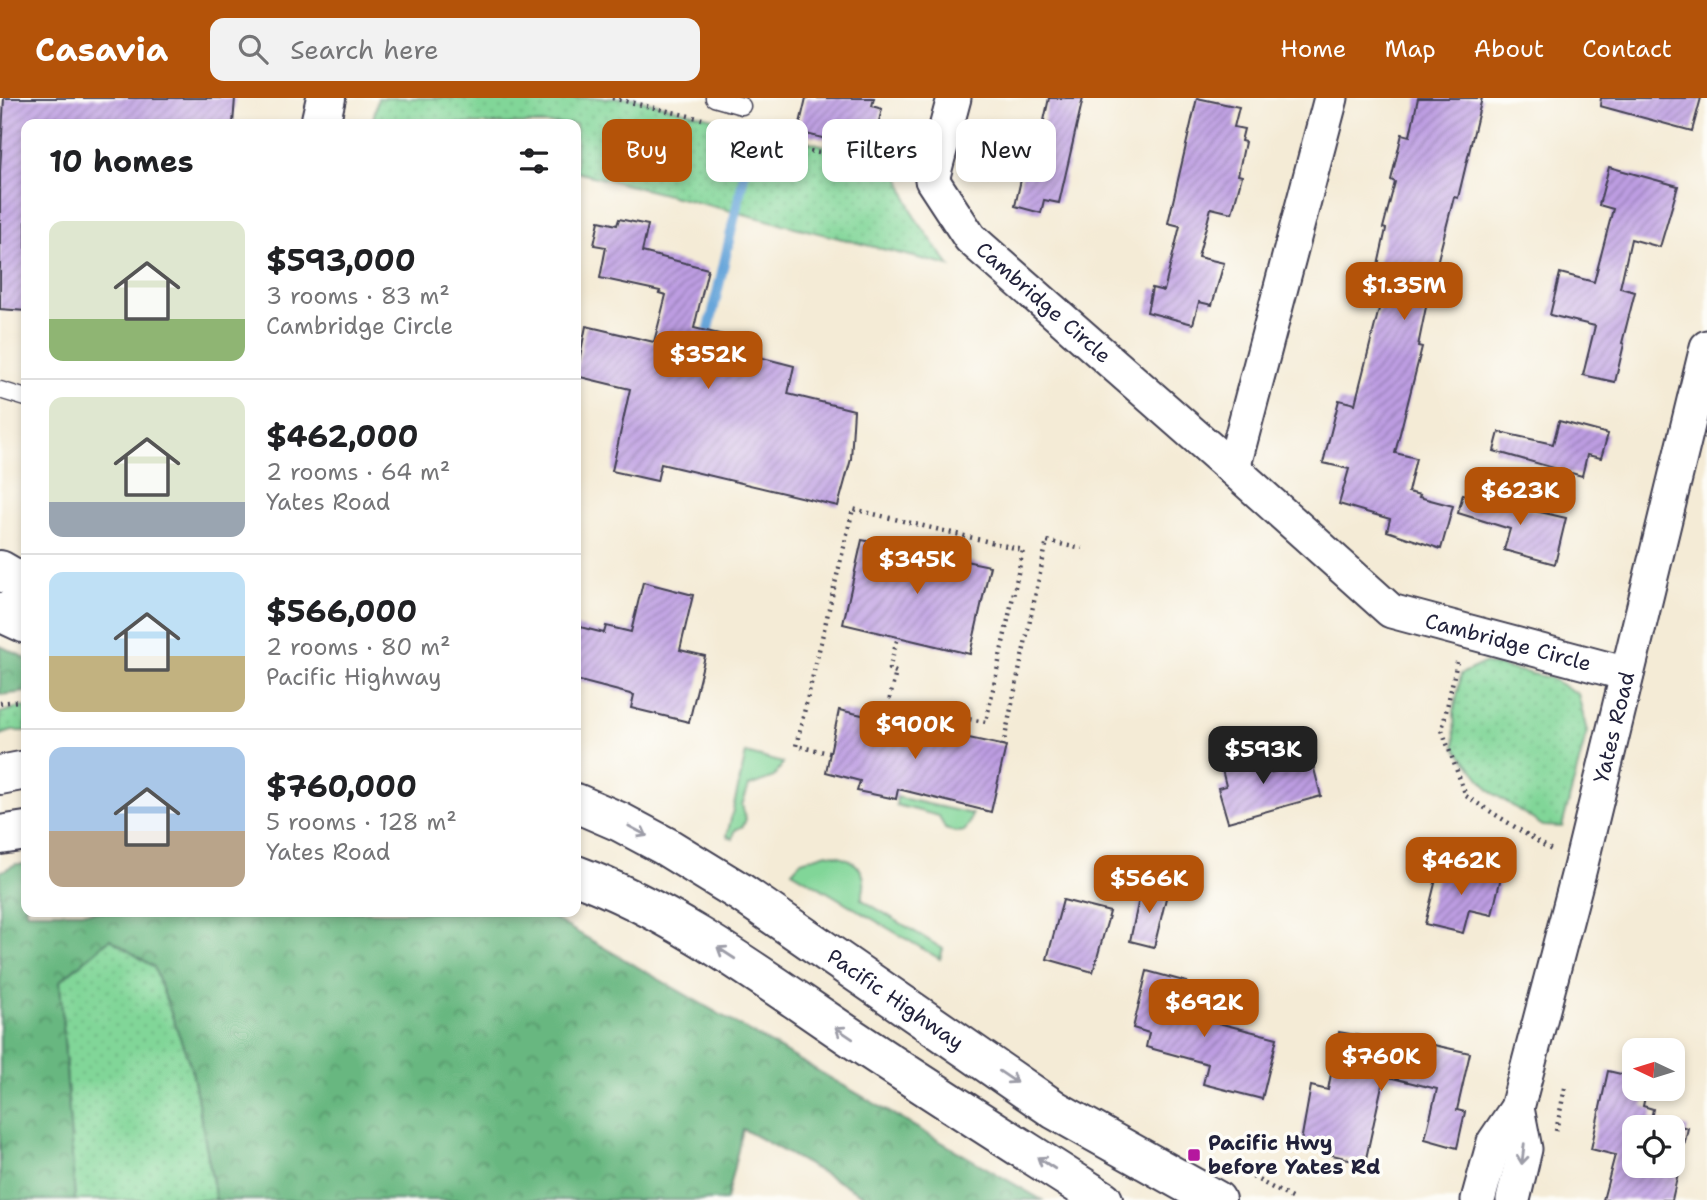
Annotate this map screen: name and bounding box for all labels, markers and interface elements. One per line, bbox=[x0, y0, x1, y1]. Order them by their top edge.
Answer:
search box bbox=[210, 18, 700, 81]
text: Casavia bbox=[35, 27, 168, 72]
icon: search bbox=[234, 30, 272, 68]
text: Search here bbox=[290, 32, 439, 67]
text: Home bbox=[1280, 33, 1346, 65]
text: Map bbox=[1384, 33, 1436, 65]
text: About bbox=[1474, 33, 1544, 65]
text: Contact bbox=[1582, 33, 1672, 65]
chip: Buy bbox=[602, 119, 692, 182]
chip: Rent bbox=[706, 119, 808, 182]
chip: Filters bbox=[822, 119, 942, 182]
chip: New bbox=[956, 119, 1056, 182]
text: 10 homes bbox=[49, 141, 194, 182]
icon: filters bbox=[515, 142, 553, 180]
street label: Cambridge Circle bbox=[970, 236, 1117, 369]
text: $593,000 bbox=[266, 240, 416, 281]
icon: home bbox=[105, 249, 189, 333]
pin: $1.35M bbox=[1347, 262, 1461, 322]
text: $1.35M bbox=[1362, 270, 1446, 300]
text: 3 rooms · 83 m² bbox=[266, 281, 450, 311]
text: Cambridge Circle bbox=[266, 311, 453, 341]
pin: $352K bbox=[659, 331, 757, 391]
text: $352K bbox=[669, 339, 747, 369]
text: $462,000 bbox=[266, 416, 418, 457]
icon: home bbox=[105, 425, 189, 509]
text: 2 rooms · 64 m² bbox=[266, 457, 450, 487]
pin: $623K bbox=[1471, 468, 1569, 527]
text: $623K bbox=[1481, 475, 1559, 505]
text: Yates Road bbox=[266, 487, 390, 517]
pin: $345K bbox=[868, 536, 966, 596]
text: $345K bbox=[879, 544, 955, 574]
text: $566,000 bbox=[266, 591, 417, 632]
icon: home bbox=[105, 600, 189, 684]
street label: Cambridge Circle bbox=[1422, 607, 1594, 678]
text: 2 rooms · 80 m² bbox=[266, 632, 451, 662]
text: Pacific Highway bbox=[266, 662, 441, 692]
street label: Yates Road bbox=[1587, 669, 1641, 786]
pin: $900K bbox=[866, 702, 964, 761]
text: $900K bbox=[876, 709, 954, 739]
pin: $593K bbox=[1214, 726, 1312, 786]
text: $593K bbox=[1224, 734, 1302, 764]
text: $760,000 bbox=[266, 766, 417, 807]
icon: home bbox=[105, 775, 189, 859]
text: 5 rooms · 128 m² bbox=[266, 807, 457, 837]
one-way arrow bbox=[627, 825, 648, 839]
text: Yates Road bbox=[266, 837, 390, 867]
pin: $462K bbox=[1412, 838, 1510, 897]
text: $462K bbox=[1422, 845, 1500, 875]
pin: $566K bbox=[1100, 856, 1198, 915]
text: $566K bbox=[1110, 863, 1188, 893]
street label: Pacific Highway bbox=[822, 942, 969, 1057]
one-way arrow bbox=[717, 946, 736, 961]
pin: $692K bbox=[1155, 979, 1253, 1039]
text: $692K bbox=[1165, 987, 1243, 1017]
one-way arrow bbox=[835, 1025, 854, 1040]
pin: $760K bbox=[1332, 1034, 1430, 1093]
north arrow bbox=[1622, 1038, 1685, 1101]
map controls bbox=[1622, 1038, 1685, 1178]
text: $760K bbox=[1341, 1041, 1421, 1071]
one-way arrow bbox=[997, 1071, 1017, 1085]
button: locate bbox=[1622, 1115, 1685, 1178]
place label: Pacific Hwy before Yates Rd bbox=[1208, 1129, 1380, 1181]
one-way arrow bbox=[1516, 1142, 1529, 1165]
marker: Pacific Hwy before Yates Rd bbox=[1186, 1147, 1202, 1163]
one-way arrow bbox=[1036, 1156, 1056, 1170]

